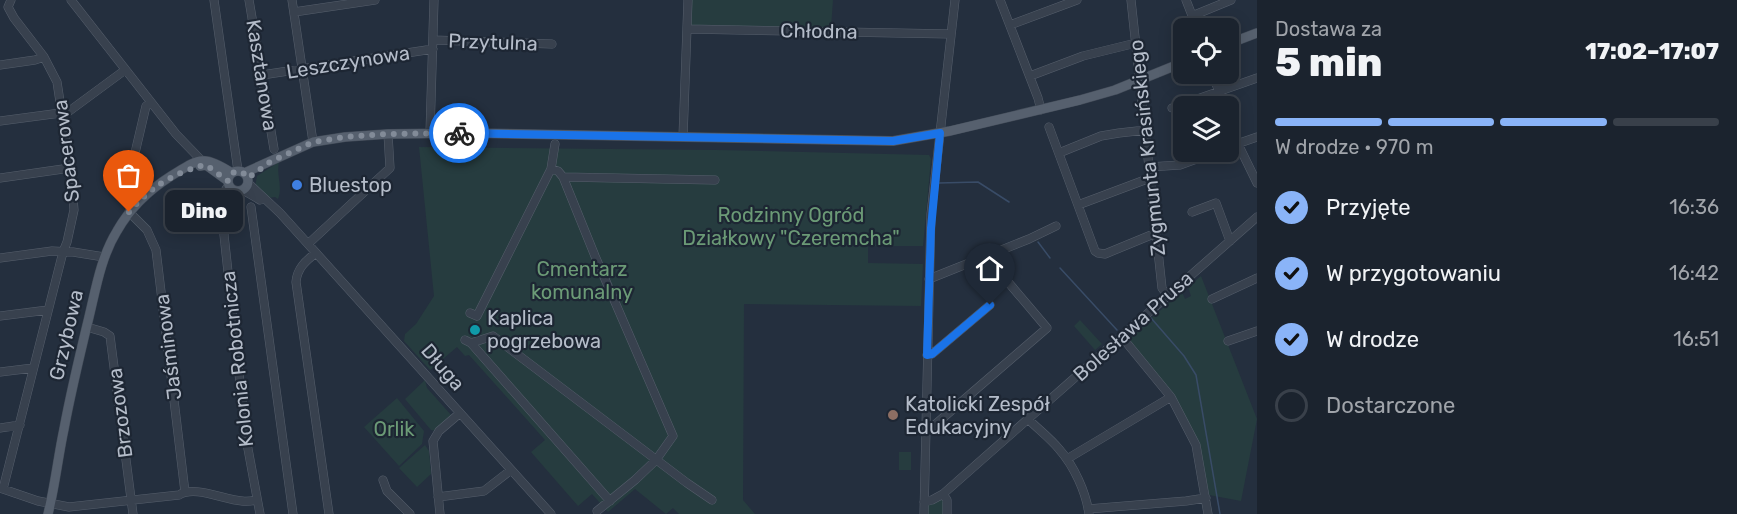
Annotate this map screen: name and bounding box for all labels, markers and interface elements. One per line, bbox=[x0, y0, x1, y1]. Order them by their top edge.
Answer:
text: Dostawa za bbox=[1275, 17, 1382, 41]
street label: Kasztanowa bbox=[241, 18, 283, 132]
street label: Chłodna bbox=[780, 18, 858, 44]
map controls bbox=[1173, 18, 1239, 162]
button: locate bbox=[1173, 18, 1239, 84]
street label: Przytulna bbox=[448, 28, 538, 56]
text: 17:02–17:07 bbox=[1585, 38, 1719, 65]
street label: Zygmunta Krasińskiego bbox=[1124, 39, 1170, 257]
street label: Leszczynowa bbox=[284, 40, 412, 84]
text: 5 min bbox=[1275, 40, 1383, 86]
button: layers bbox=[1173, 96, 1239, 162]
street label: Spacerowa bbox=[48, 98, 84, 204]
courier bbox=[429, 103, 489, 163]
icon: bike bbox=[443, 117, 476, 150]
text: W drodze · 970 m bbox=[1275, 135, 1433, 159]
pin bbox=[103, 150, 154, 212]
icon: bag bbox=[112, 159, 145, 192]
place label: Bluestop bbox=[309, 173, 392, 197]
marker: Bluestop bbox=[290, 178, 304, 192]
callout: Dino bbox=[165, 191, 243, 233]
icon: check bbox=[1275, 191, 1308, 224]
text: Przyjęte bbox=[1326, 194, 1411, 221]
text: 16:36 bbox=[1669, 195, 1719, 219]
text: Dino bbox=[181, 199, 227, 223]
park label: Rodzinny Ogród Działkowy "Czeremcha" bbox=[682, 203, 900, 250]
pin bbox=[964, 243, 1015, 305]
icon: home bbox=[973, 252, 1006, 285]
park label: Cmentarz komunalny bbox=[531, 257, 633, 304]
icon: check bbox=[1275, 257, 1308, 290]
text: W przygotowaniu bbox=[1326, 260, 1501, 287]
text: 16:42 bbox=[1669, 261, 1719, 285]
street label: Bolesława Prusa bbox=[1068, 266, 1198, 386]
street label: Kolonia Robotnicza bbox=[216, 270, 258, 448]
street label: Grzybowa bbox=[44, 287, 88, 383]
street label: Jaśminowa bbox=[150, 293, 186, 401]
place label: Kaplica pogrzebowa bbox=[487, 306, 601, 353]
marker: Kaplica pogrzebowa bbox=[468, 323, 482, 337]
icon: check bbox=[1275, 323, 1308, 356]
text: W drodze bbox=[1326, 326, 1419, 353]
text: 16:51 bbox=[1673, 327, 1719, 351]
street label: Długa bbox=[416, 339, 470, 395]
street label: Brzozowa bbox=[103, 367, 137, 459]
place label: Katolicki Zespół Edukacyjny bbox=[905, 392, 1050, 439]
text: Dostarczone bbox=[1326, 392, 1455, 419]
marker: Katolicki Zespół Edukacyjny bbox=[886, 408, 900, 422]
park label: Orlik bbox=[373, 417, 415, 441]

